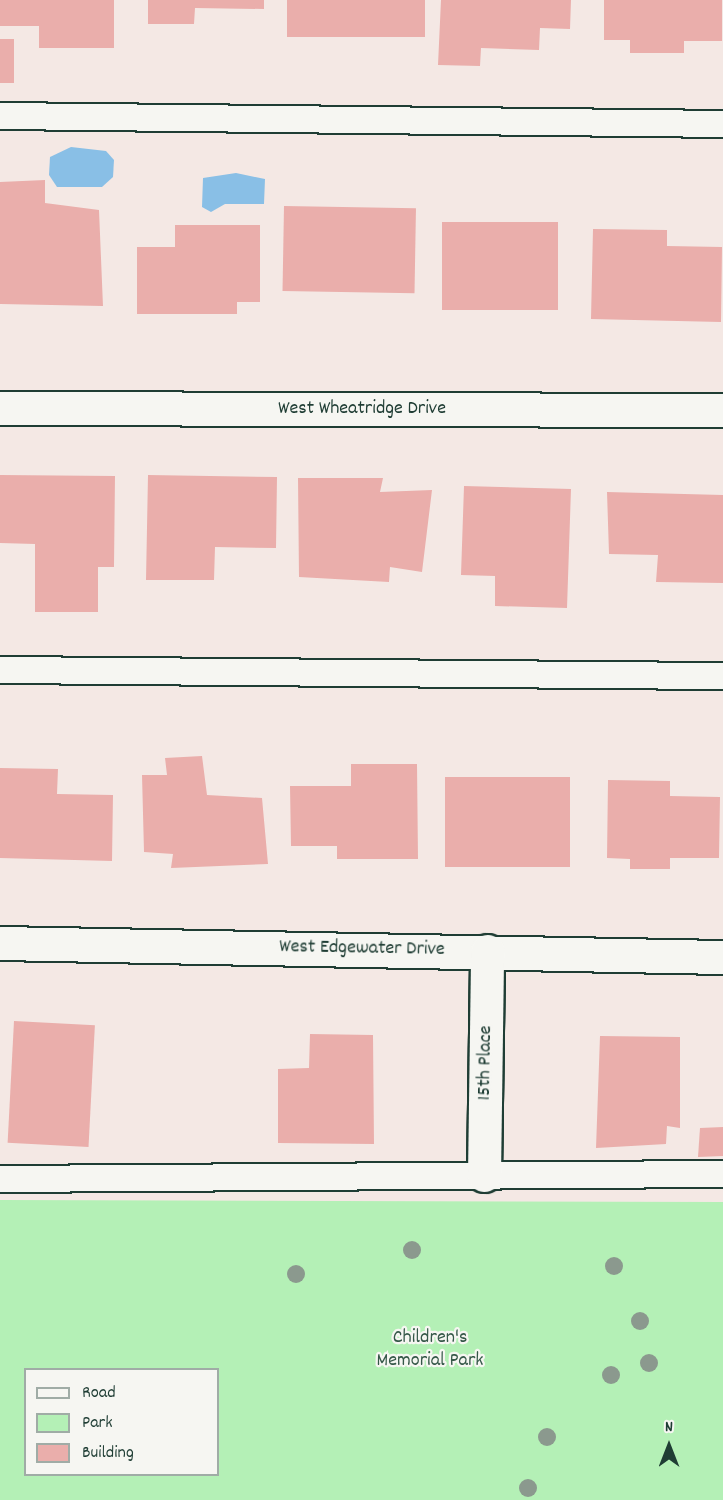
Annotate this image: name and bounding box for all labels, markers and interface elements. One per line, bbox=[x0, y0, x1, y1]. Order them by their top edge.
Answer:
street label: West Wheatridge Drive bbox=[278, 397, 446, 421]
street label: West Edgewater Drive bbox=[279, 936, 445, 962]
street label: 15th Place bbox=[473, 1025, 499, 1101]
park label: Children's Memorial Park bbox=[376, 1327, 484, 1374]
legend bbox=[24, 1368, 219, 1476]
text: Road bbox=[82, 1381, 116, 1406]
text: Park bbox=[82, 1411, 113, 1436]
north arrow bbox=[639, 1416, 699, 1476]
text: N bbox=[665, 1416, 673, 1439]
text: Building bbox=[82, 1441, 134, 1466]

